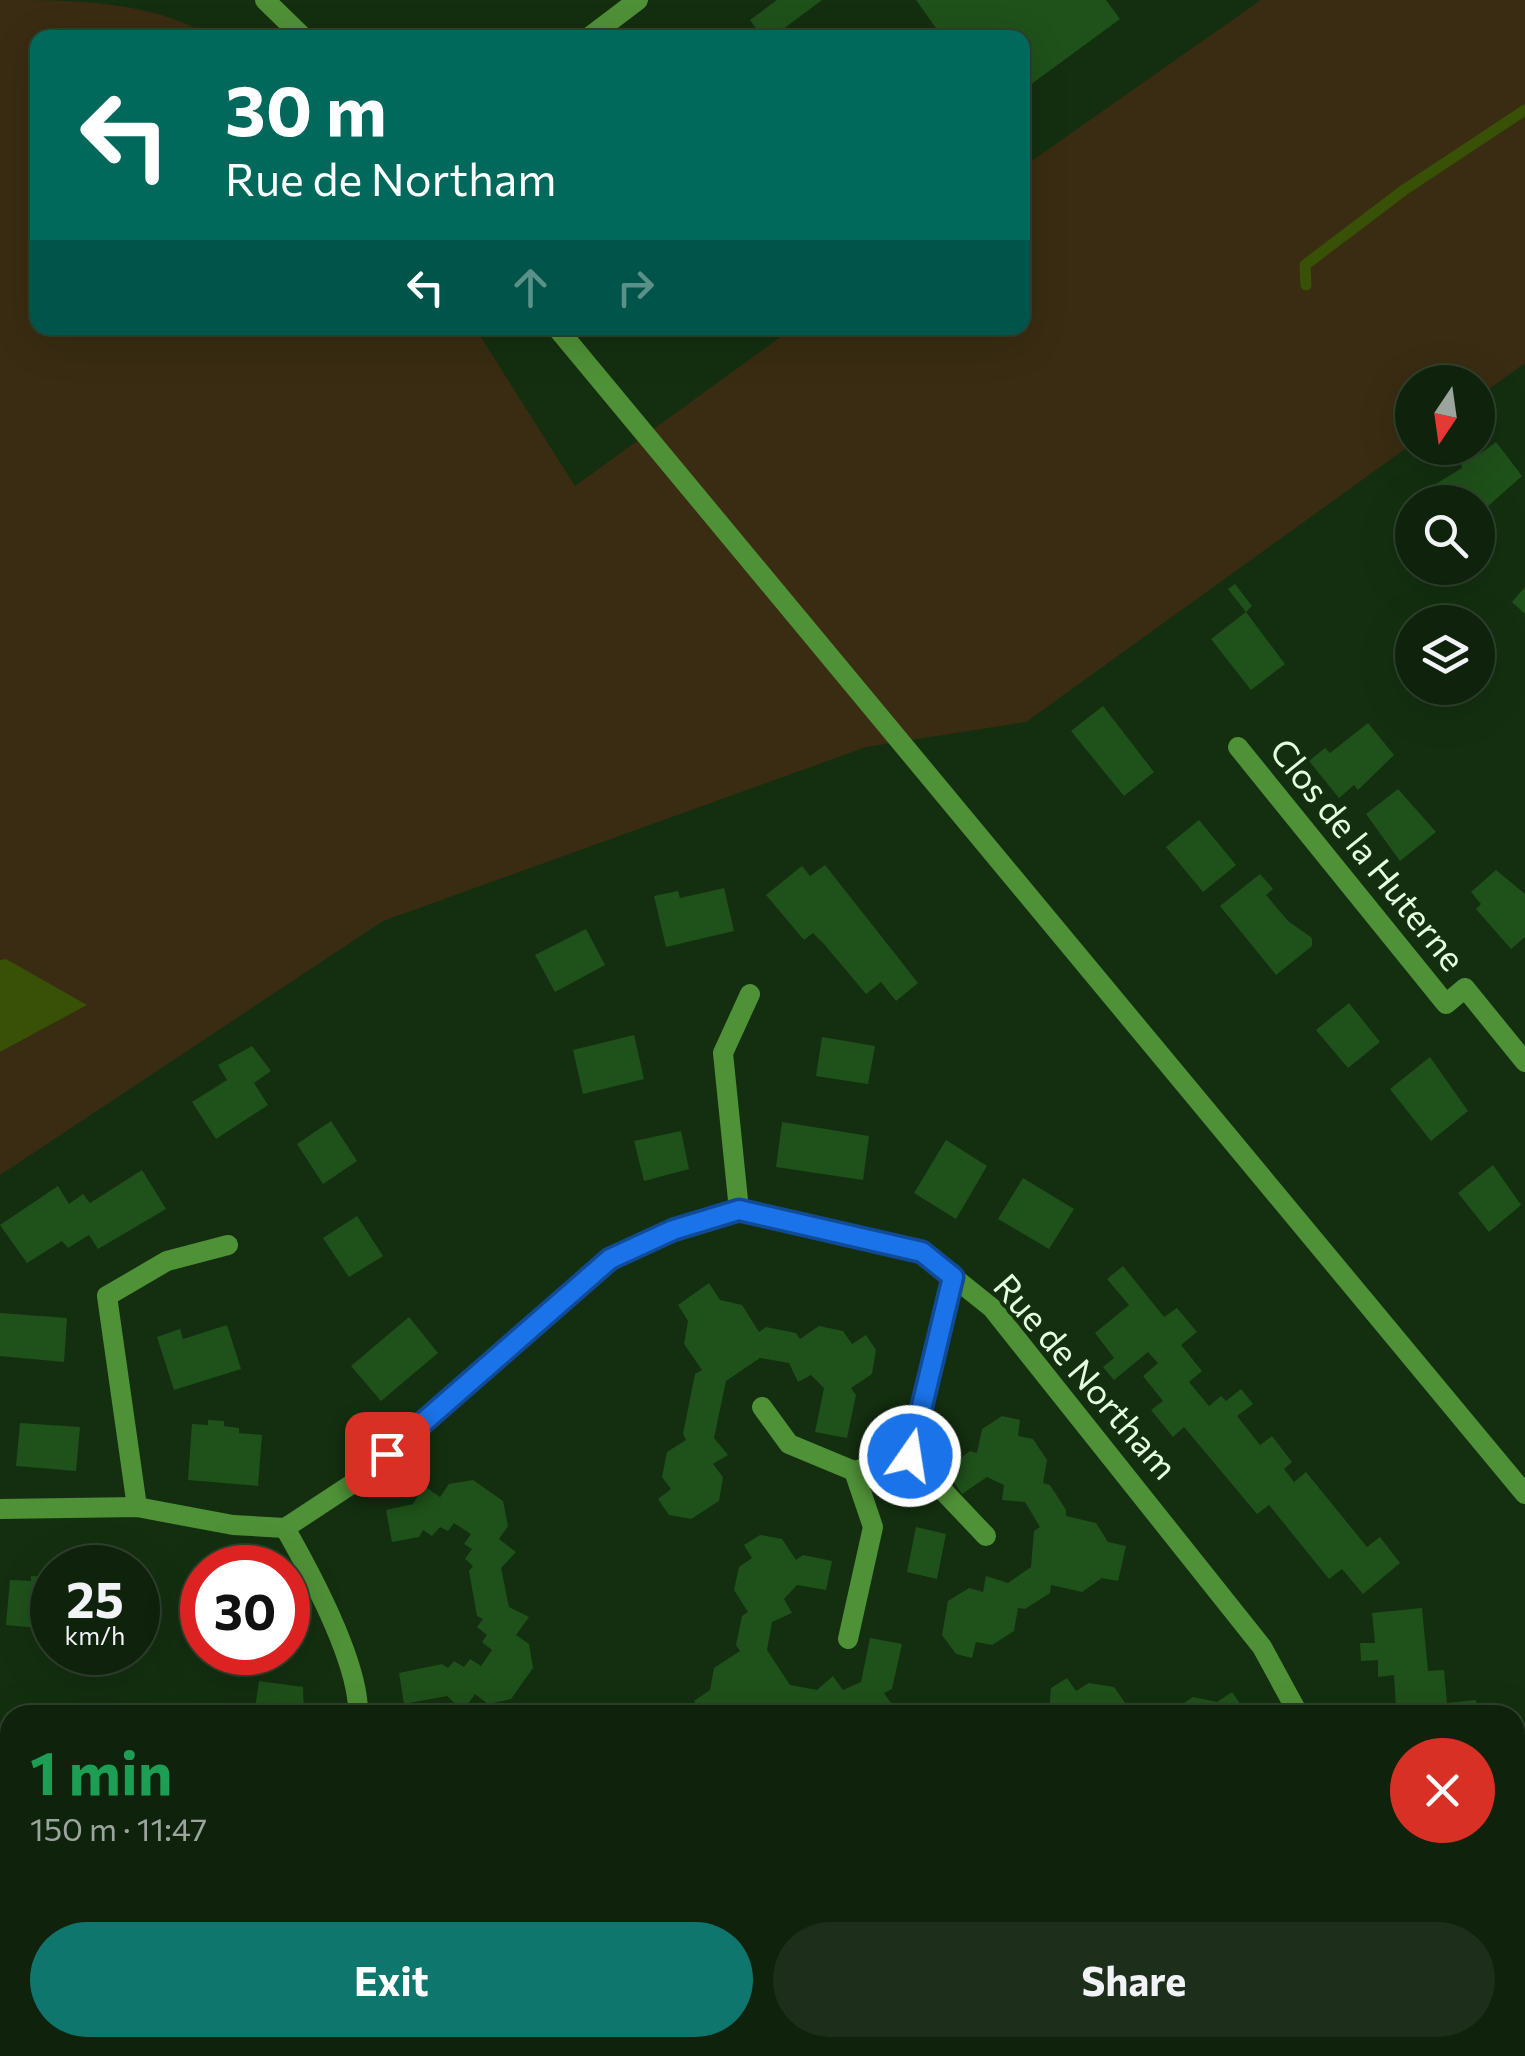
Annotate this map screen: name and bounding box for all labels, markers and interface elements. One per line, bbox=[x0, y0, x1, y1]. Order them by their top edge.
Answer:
text: 30 m bbox=[225, 65, 387, 150]
icon: left bbox=[60, 70, 190, 200]
text: Rue de Northam bbox=[225, 150, 557, 205]
icon: left bbox=[398, 260, 453, 315]
icon: ahead bbox=[503, 260, 558, 315]
icon: right bbox=[608, 260, 663, 315]
north arrow bbox=[1395, 365, 1495, 465]
map controls bbox=[1395, 365, 1495, 705]
button: search bbox=[1395, 485, 1495, 585]
button: layers bbox=[1395, 605, 1495, 705]
street label: Clos de la Huterne bbox=[1262, 729, 1476, 978]
street label: Rue de Northam bbox=[986, 1264, 1188, 1487]
position arrow bbox=[858, 1404, 962, 1508]
pin bbox=[345, 1412, 430, 1497]
icon: arrive bbox=[360, 1427, 415, 1482]
speed limit sign: 30 bbox=[180, 1545, 310, 1675]
text: 25 bbox=[66, 1567, 124, 1628]
text: km/h bbox=[65, 1620, 125, 1650]
text: 1 min bbox=[30, 1734, 172, 1807]
button: close bbox=[1390, 1738, 1495, 1843]
text: 150 m · 11:47 bbox=[30, 1808, 207, 1848]
button: Exit bbox=[30, 1922, 753, 2037]
button: Share bbox=[773, 1922, 1495, 2037]

